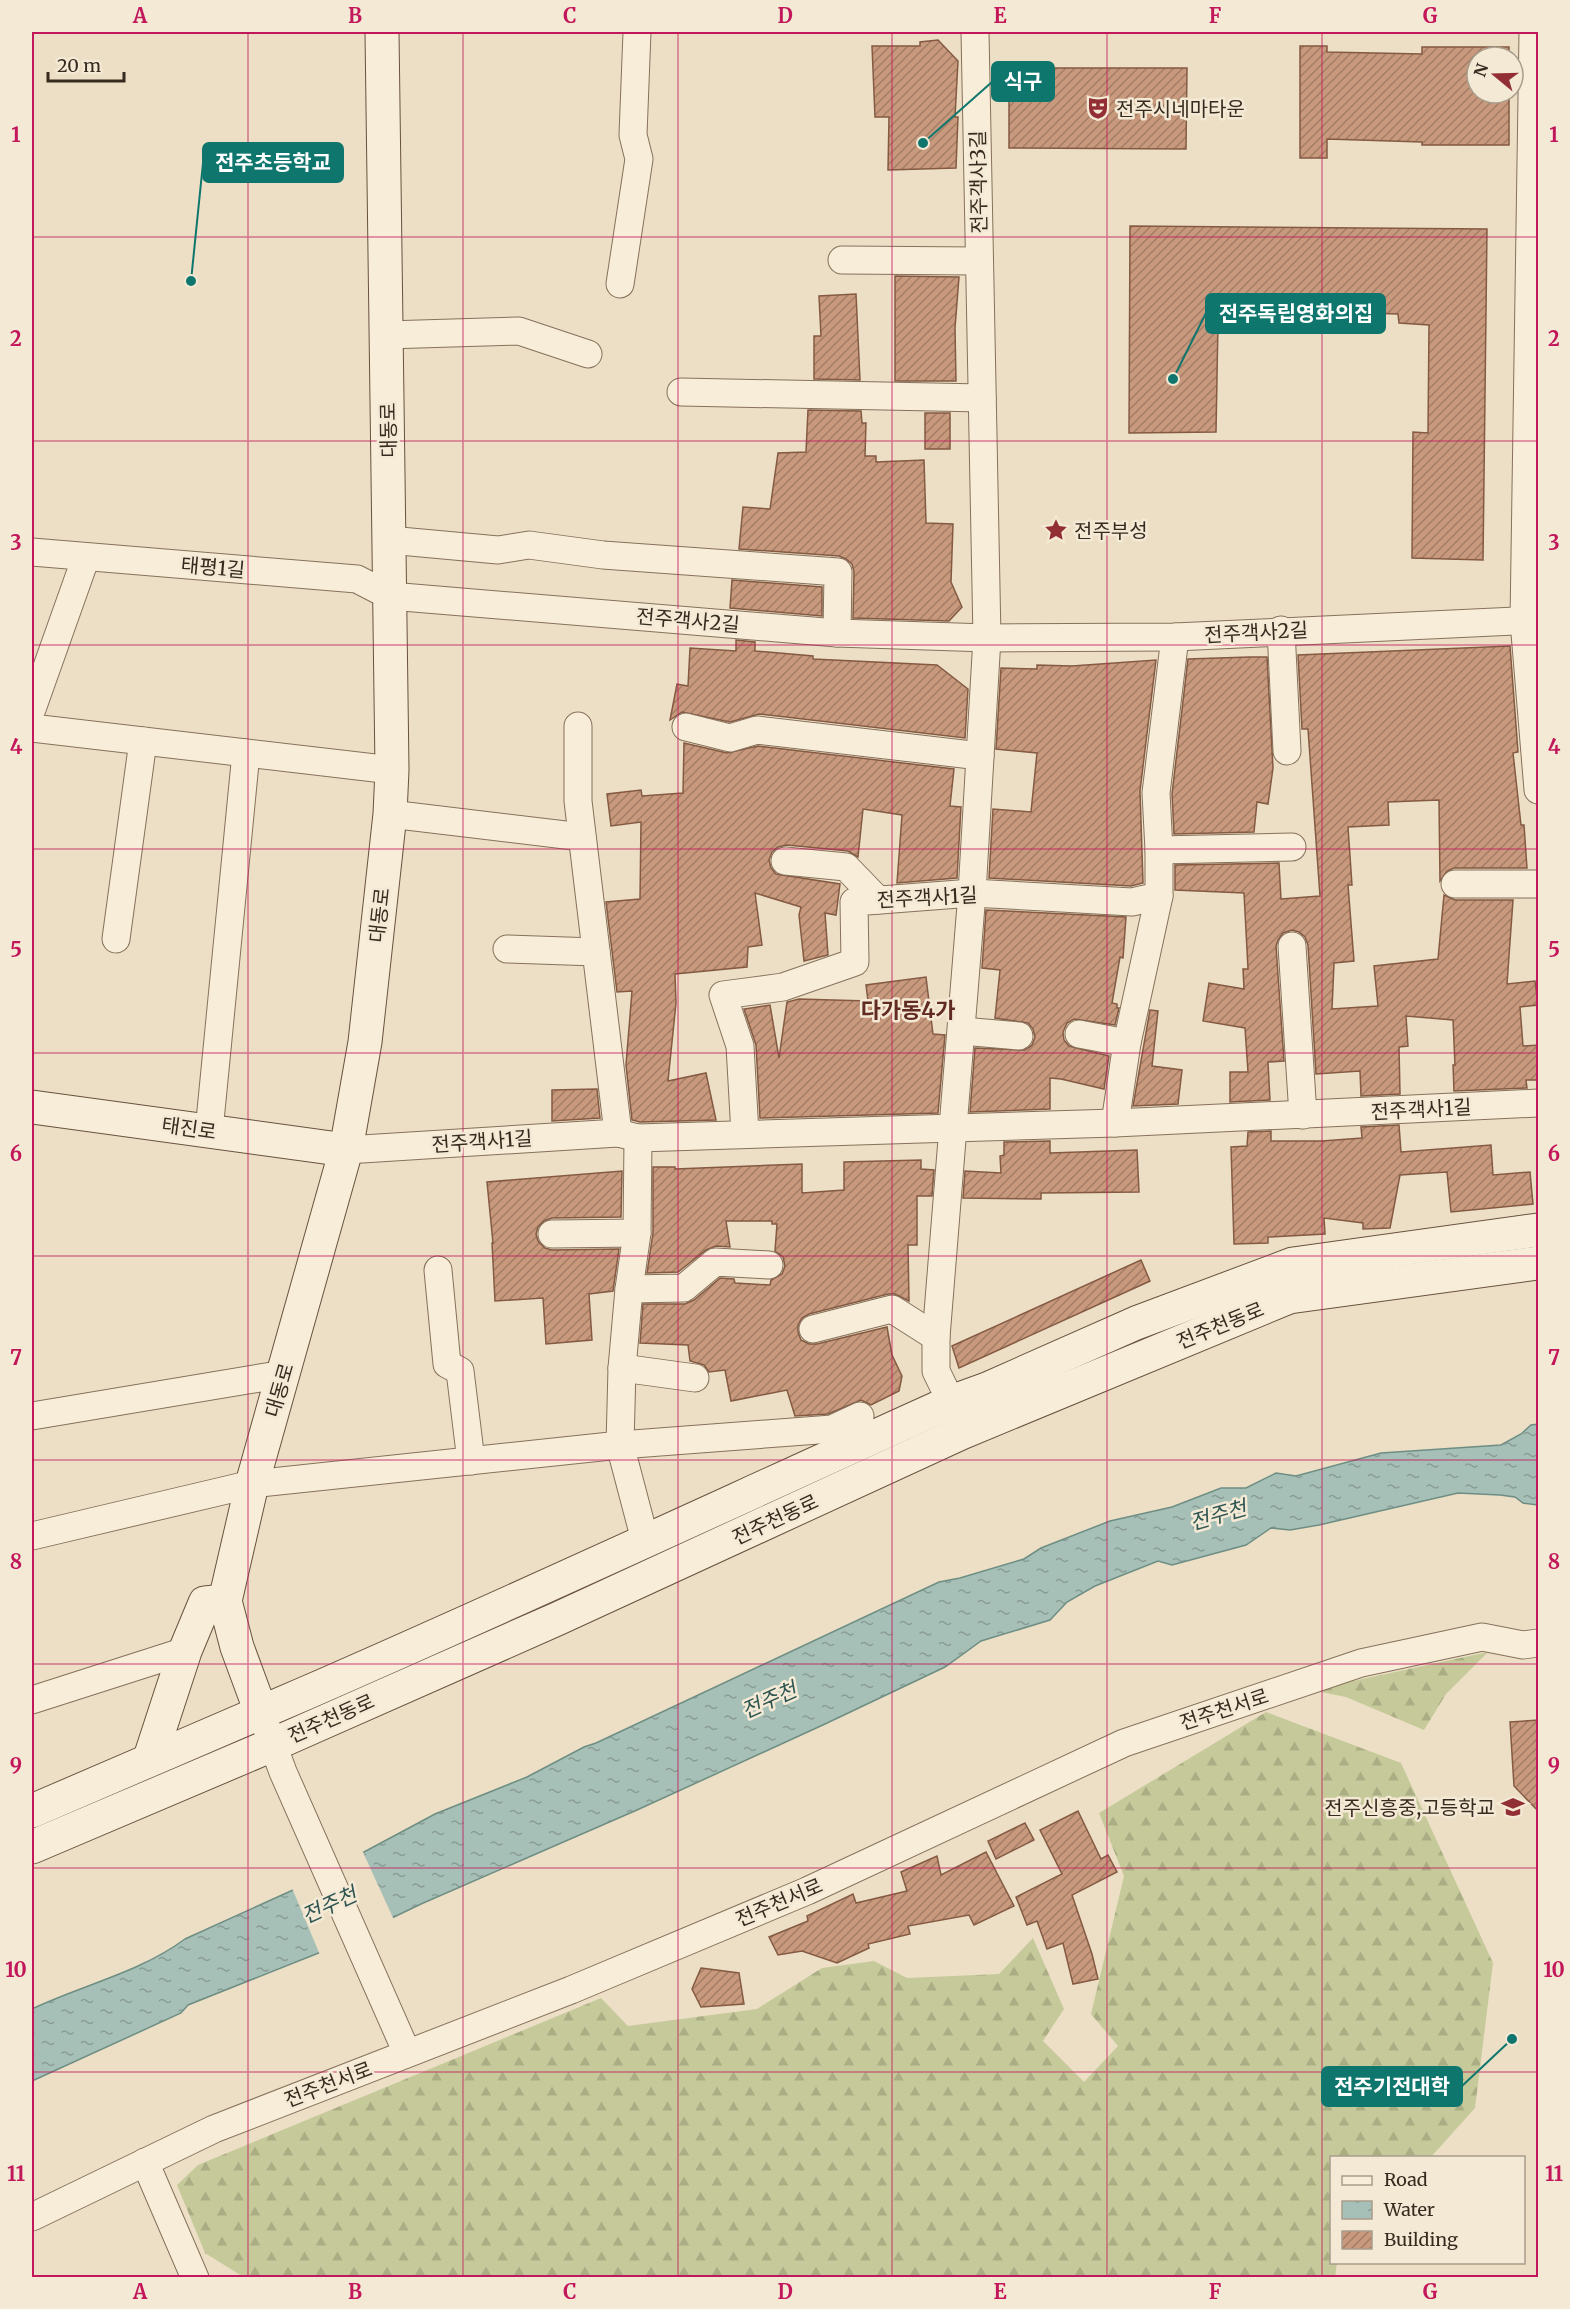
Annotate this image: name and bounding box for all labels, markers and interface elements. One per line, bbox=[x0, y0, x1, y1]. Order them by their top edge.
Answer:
text: A bbox=[132, 3, 148, 28]
text: B bbox=[348, 3, 362, 28]
text: C bbox=[563, 3, 577, 28]
text: D bbox=[777, 3, 793, 28]
text: E bbox=[993, 3, 1007, 28]
text: F bbox=[1209, 3, 1222, 28]
text: G bbox=[1423, 3, 1438, 28]
scale bar bbox=[48, 45, 124, 83]
north arrow bbox=[1465, 45, 1525, 105]
text: 20 m bbox=[57, 54, 101, 77]
text: N bbox=[1469, 61, 1492, 79]
callout: 식구 bbox=[992, 62, 1054, 101]
text: 식구 bbox=[1004, 68, 1042, 95]
theatre icon: 전주시네마타운 bbox=[1085, 95, 1111, 121]
place label: 전주시네마타운 bbox=[1116, 96, 1245, 121]
text: 1 bbox=[11, 122, 21, 147]
text: 1 bbox=[1549, 122, 1559, 147]
street label: 전주객사3길 bbox=[965, 130, 991, 234]
callout: 전주초등학교 bbox=[203, 143, 343, 182]
text: 전주초등학교 bbox=[215, 149, 331, 176]
callout: 전주독립영화의집 bbox=[1206, 294, 1385, 333]
text: 전주독립영화의집 bbox=[1219, 300, 1373, 327]
text: 2 bbox=[10, 326, 22, 351]
text: 2 bbox=[1548, 326, 1560, 351]
street label: 대동로 bbox=[375, 402, 401, 458]
place icon: 전주부성 bbox=[1043, 517, 1069, 543]
place label: 전주부성 bbox=[1074, 518, 1148, 543]
text: 3 bbox=[10, 530, 22, 555]
text: 3 bbox=[1548, 530, 1560, 555]
street label: 태평1길 bbox=[180, 552, 246, 582]
street label: 전주객사2길 bbox=[635, 603, 741, 637]
street label: 전주객사2길 bbox=[1203, 617, 1309, 647]
text: 4 bbox=[10, 734, 23, 759]
text: 4 bbox=[1548, 734, 1561, 759]
street label: 전주객사1길 bbox=[876, 882, 978, 912]
street label: 대동로 bbox=[364, 886, 394, 944]
text: 5 bbox=[10, 937, 22, 962]
text: 5 bbox=[1548, 937, 1560, 962]
district label: 다가동4가 bbox=[861, 996, 955, 1024]
street label: 전주객사1길 bbox=[1370, 1094, 1472, 1124]
street label: 태진로 bbox=[160, 1112, 218, 1144]
street label: 전주객사1길 bbox=[431, 1125, 533, 1157]
text: 6 bbox=[10, 1141, 22, 1166]
text: 6 bbox=[1548, 1141, 1560, 1166]
street label: 전주천동로 bbox=[1173, 1296, 1267, 1354]
text: 7 bbox=[10, 1345, 22, 1370]
text: 7 bbox=[1548, 1345, 1560, 1370]
street label: 대동로 bbox=[259, 1360, 299, 1420]
street label: 전주천동로 bbox=[728, 1488, 822, 1550]
water label: 전주천 bbox=[1186, 1493, 1252, 1536]
text: 8 bbox=[10, 1549, 22, 1574]
text: 8 bbox=[1548, 1549, 1560, 1574]
water label: 전주천 bbox=[737, 1675, 803, 1724]
street label: 전주천서로 bbox=[1176, 1683, 1272, 1735]
street label: 전주천동로 bbox=[284, 1688, 378, 1748]
text: 9 bbox=[10, 1753, 22, 1778]
text: 9 bbox=[1548, 1753, 1560, 1778]
school or university icon: 전주신흥중,고등학교 bbox=[1500, 1794, 1526, 1820]
place label: 전주신흥중,고등학교 bbox=[1324, 1795, 1495, 1820]
street label: 전주천서로 bbox=[732, 1873, 826, 1931]
water label: 전주천 bbox=[297, 1879, 363, 1929]
text: 10 bbox=[5, 1957, 27, 1982]
text: 10 bbox=[1543, 1957, 1565, 1982]
street label: 전주천서로 bbox=[281, 2056, 375, 2112]
callout: 전주기전대학 bbox=[1322, 2067, 1462, 2106]
text: 전주기전대학 bbox=[1334, 2073, 1450, 2100]
legend bbox=[1330, 2156, 1525, 2264]
text: 11 bbox=[7, 2161, 25, 2186]
text: 11 bbox=[1545, 2161, 1563, 2186]
text: Road bbox=[1384, 2168, 1428, 2191]
text: Water bbox=[1383, 2198, 1435, 2221]
text: Building bbox=[1384, 2228, 1458, 2251]
text: A bbox=[132, 2279, 148, 2304]
text: B bbox=[348, 2279, 362, 2304]
text: C bbox=[563, 2279, 577, 2304]
text: D bbox=[777, 2279, 793, 2304]
text: E bbox=[993, 2279, 1007, 2304]
text: F bbox=[1209, 2279, 1222, 2304]
text: G bbox=[1423, 2279, 1438, 2304]

